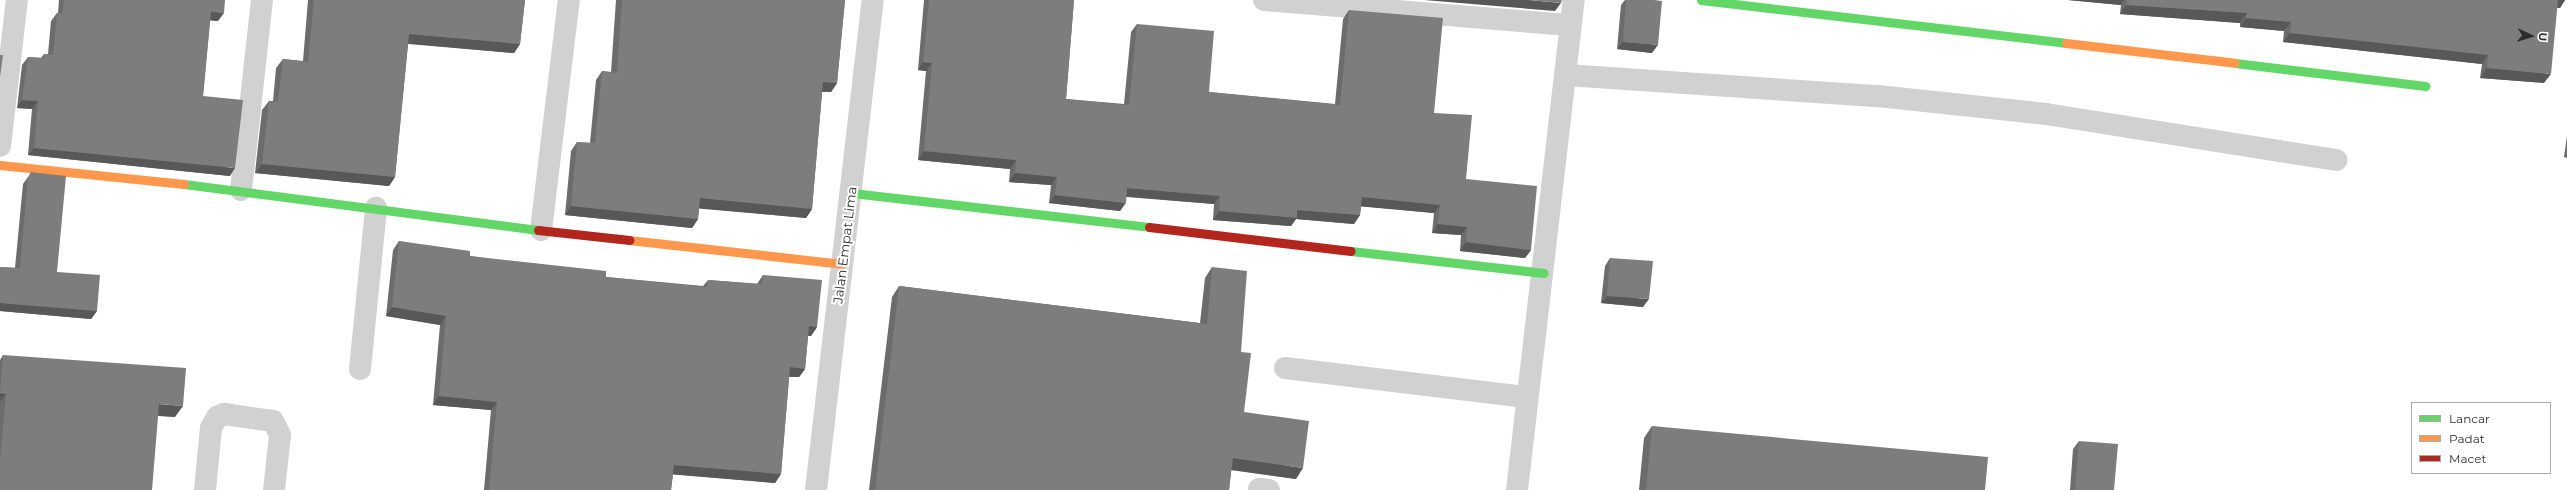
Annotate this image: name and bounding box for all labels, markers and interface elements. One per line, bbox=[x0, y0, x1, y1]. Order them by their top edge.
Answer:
north arrow bbox=[2511, 16, 2551, 56]
text: U bbox=[2536, 32, 2550, 42]
street label: Jalan Empat Lima bbox=[830, 186, 860, 304]
legend bbox=[2411, 402, 2551, 474]
text: Lancar bbox=[2449, 411, 2490, 426]
text: Padat bbox=[2449, 431, 2485, 446]
text: Macet bbox=[2449, 451, 2486, 466]

